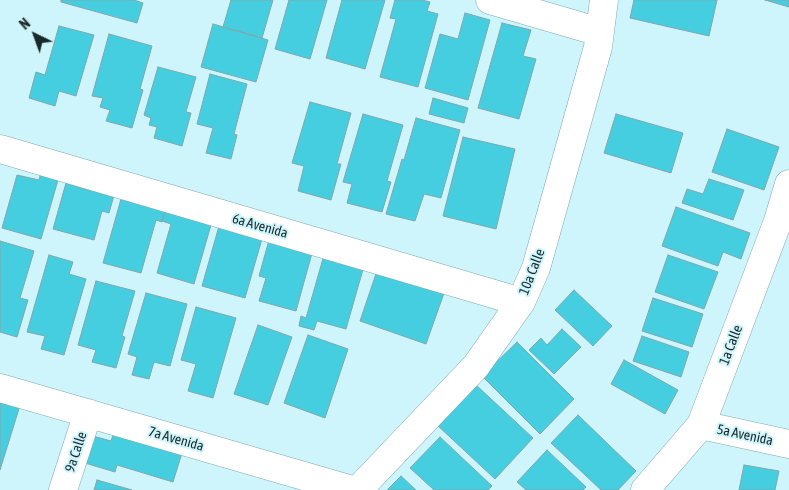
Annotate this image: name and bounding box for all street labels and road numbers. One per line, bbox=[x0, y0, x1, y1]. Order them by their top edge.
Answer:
street label: 6a Avenida bbox=[230, 210, 290, 242]
street label: 10a Calle bbox=[516, 247, 548, 297]
street label: 1a Calle bbox=[716, 323, 746, 367]
street label: 5a Avenida bbox=[715, 421, 775, 449]
street label: 7a Avenida bbox=[146, 423, 206, 455]
street label: 9a Calle bbox=[62, 430, 90, 474]

